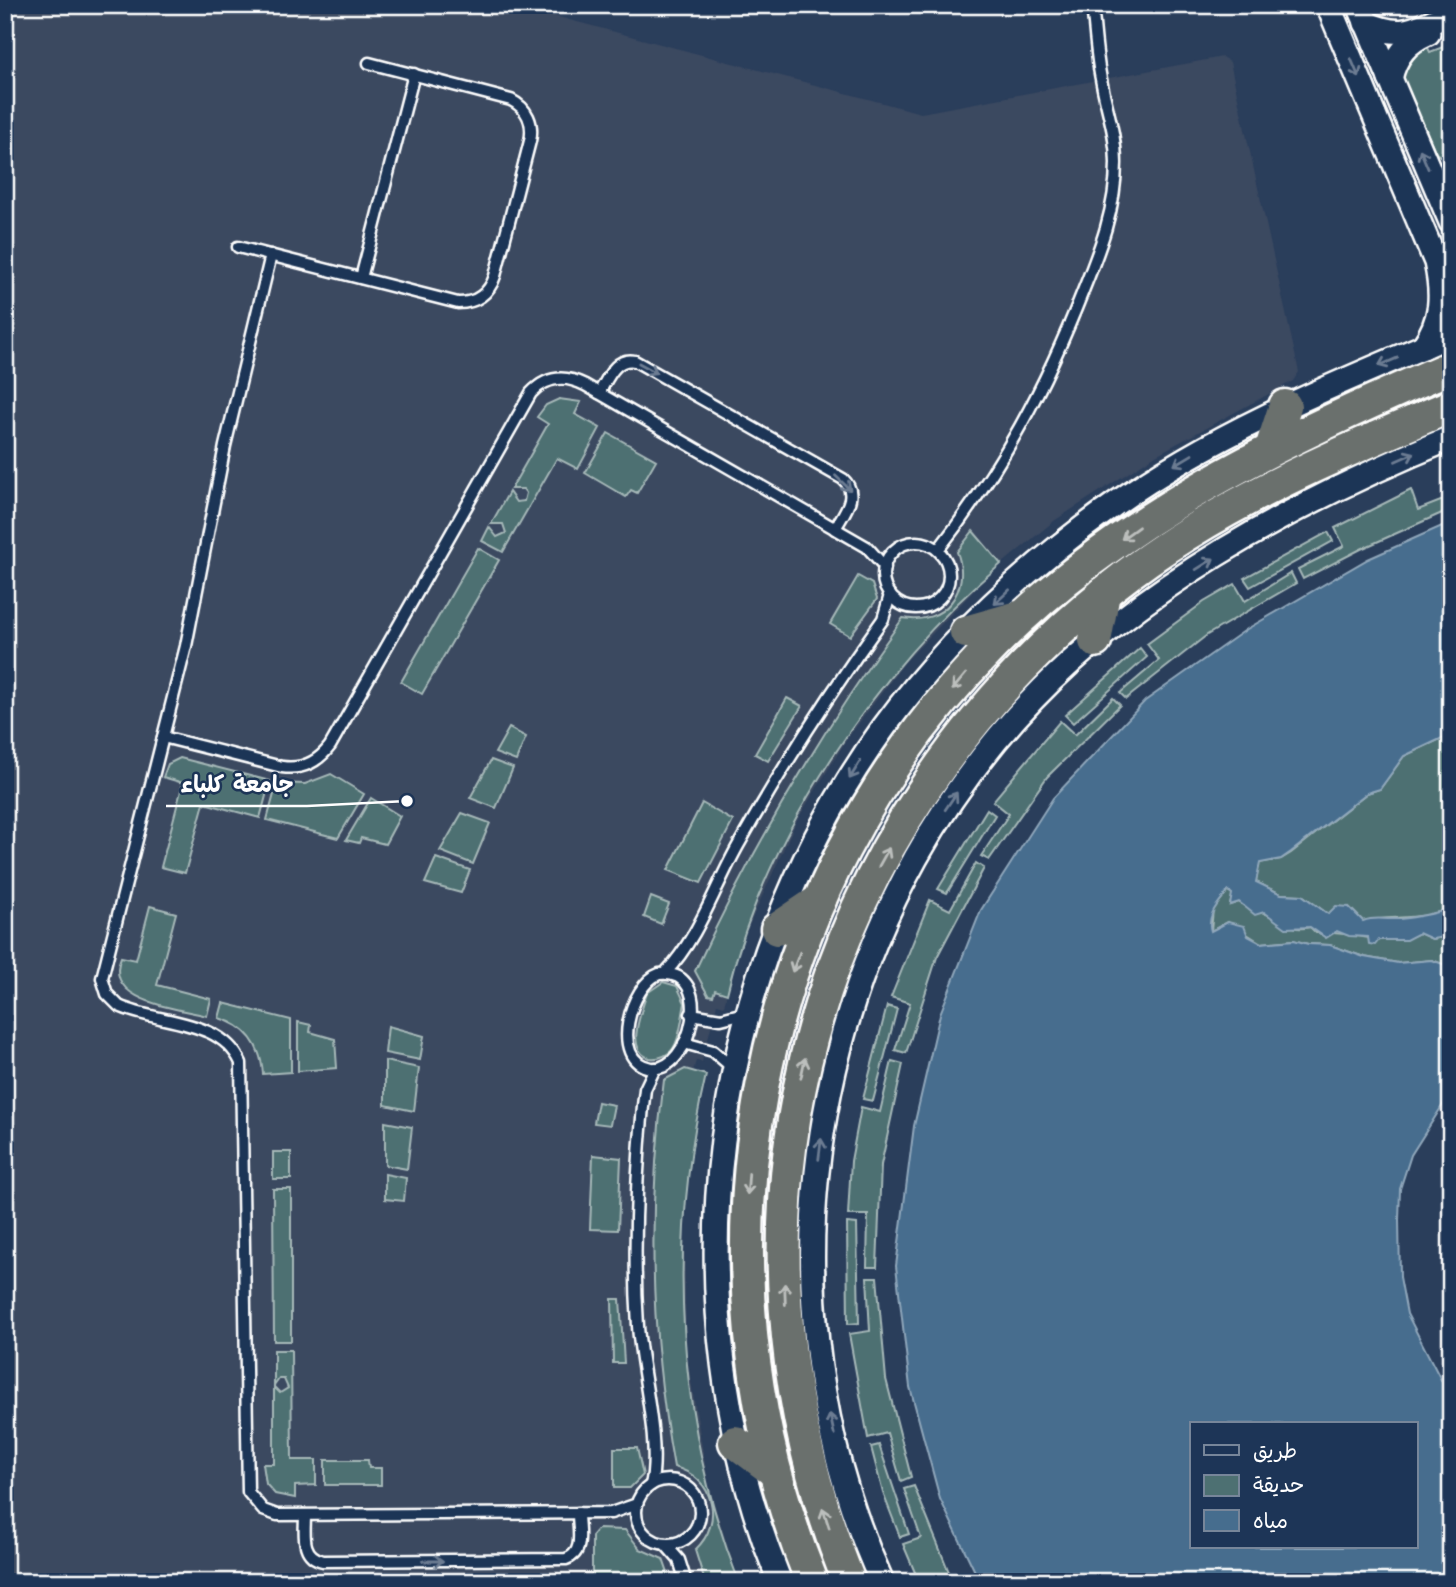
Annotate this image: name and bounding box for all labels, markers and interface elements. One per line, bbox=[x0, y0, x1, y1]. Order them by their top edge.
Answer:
one-way arrow bbox=[1349, 57, 1362, 78]
one-way arrow bbox=[1417, 149, 1430, 170]
one-way arrow bbox=[1378, 356, 1399, 369]
one-way arrow bbox=[637, 362, 658, 375]
one-way arrow bbox=[1394, 450, 1415, 463]
one-way arrow bbox=[1174, 454, 1194, 468]
one-way arrow bbox=[834, 474, 852, 491]
one-way arrow bbox=[1120, 525, 1139, 540]
one-way arrow bbox=[1194, 556, 1214, 570]
one-way arrow bbox=[993, 589, 1011, 605]
one-way arrow bbox=[951, 673, 967, 691]
one-way arrow bbox=[848, 760, 863, 779]
callout: جامعة كلباء bbox=[166, 762, 307, 806]
text: جامعة كلباء bbox=[180, 768, 294, 804]
one-way arrow bbox=[945, 792, 959, 812]
one-way arrow bbox=[877, 847, 891, 867]
one-way arrow bbox=[789, 950, 802, 972]
one-way arrow bbox=[797, 1057, 811, 1080]
one-way arrow bbox=[813, 1138, 826, 1161]
one-way arrow bbox=[741, 1172, 754, 1194]
one-way arrow bbox=[779, 1283, 792, 1306]
one-way arrow bbox=[824, 1413, 838, 1436]
legend bbox=[1190, 1422, 1418, 1548]
text: طريق bbox=[1253, 1436, 1297, 1469]
text: حديقة bbox=[1253, 1470, 1304, 1503]
text: مياه bbox=[1253, 1506, 1288, 1539]
one-way arrow bbox=[818, 1507, 831, 1529]
one-way arrow bbox=[421, 1554, 444, 1567]

